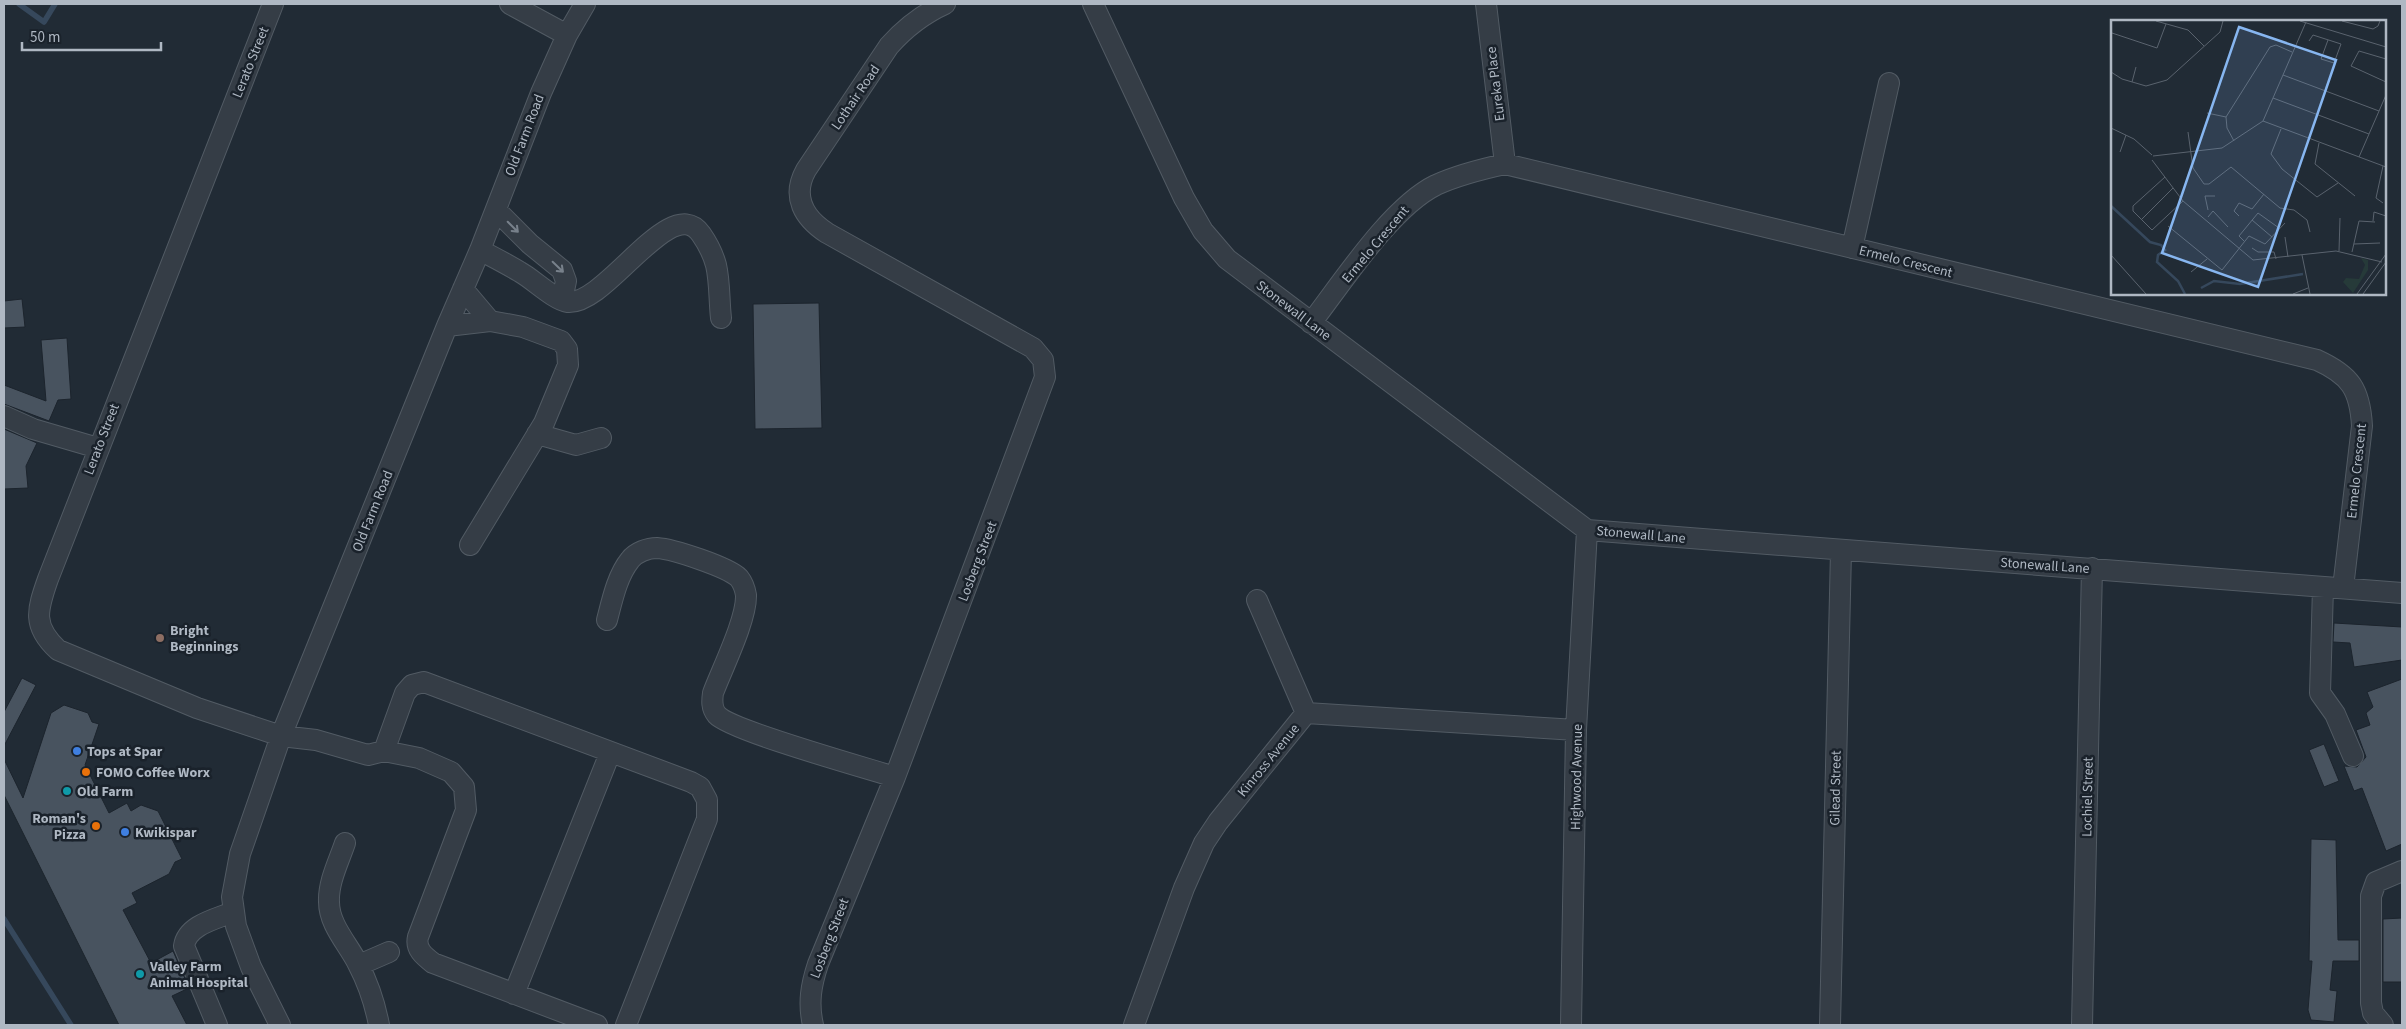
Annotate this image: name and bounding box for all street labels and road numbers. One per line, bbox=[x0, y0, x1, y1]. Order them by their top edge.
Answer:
street label: Lerato Street bbox=[228, 24, 274, 101]
street label: Eureka Place bbox=[1481, 45, 1510, 122]
street label: Lothair Road bbox=[827, 61, 885, 134]
street label: Old Farm Road bbox=[500, 92, 550, 179]
street label: Ermelo Crescent bbox=[1337, 201, 1414, 288]
street label: Ermelo Crescent bbox=[1857, 241, 1955, 283]
street label: Stonewall Lane bbox=[1252, 276, 1335, 346]
street label: Lerato Street bbox=[79, 401, 125, 478]
street label: Ermelo Crescent bbox=[2342, 422, 2372, 520]
street label: Old Farm Road bbox=[348, 468, 398, 555]
street label: Losberg Street bbox=[953, 518, 1002, 604]
street label: Stonewall Lane bbox=[1596, 521, 1686, 549]
street label: Stonewall Lane bbox=[2000, 553, 2090, 579]
street label: Kinross Avenue bbox=[1233, 720, 1305, 802]
street label: Highwood Avenue bbox=[1566, 724, 1588, 830]
street label: Gilead Street bbox=[1825, 750, 1847, 826]
street label: Lochiel Street bbox=[2077, 757, 2099, 837]
street label: Losberg Street bbox=[805, 895, 854, 981]

